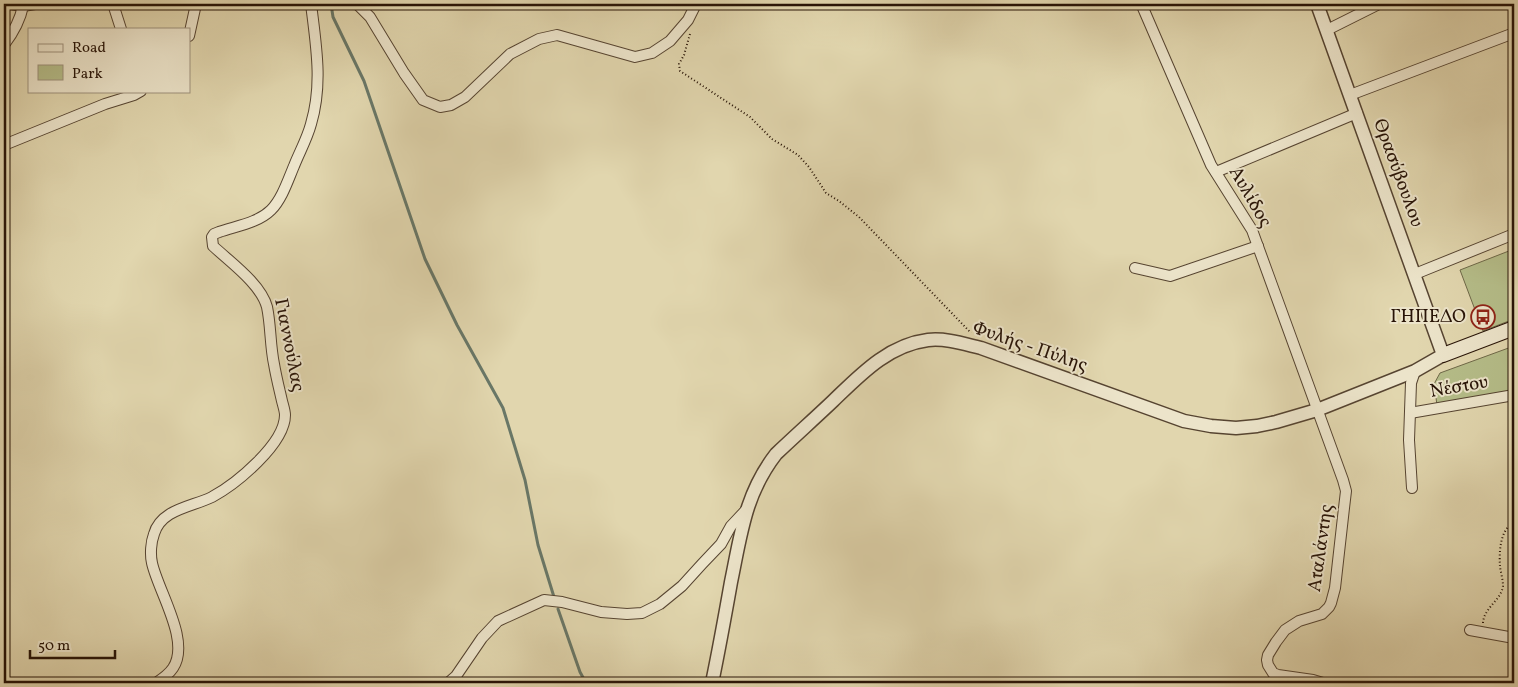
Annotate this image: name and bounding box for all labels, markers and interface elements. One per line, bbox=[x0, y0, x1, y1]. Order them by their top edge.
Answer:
legend bbox=[28, 28, 190, 92]
text: Road bbox=[72, 38, 106, 59]
text: Park bbox=[72, 64, 103, 85]
street label: Θρασύβουλου bbox=[1366, 115, 1430, 231]
street label: Αυλίδος bbox=[1222, 162, 1278, 232]
street label: Γιαννούλας bbox=[267, 296, 311, 394]
place label: ΓΗΠΕΔΟ bbox=[1390, 304, 1466, 330]
bus stop icon: ΓΗΠΕΔΟ bbox=[1470, 304, 1496, 330]
street label: Φυλής - Πύλης bbox=[969, 315, 1091, 379]
street label: Νέστου bbox=[1428, 369, 1490, 405]
street label: Αταλάντης bbox=[1302, 502, 1340, 594]
scale bar bbox=[30, 627, 115, 659]
text: 50 m bbox=[38, 636, 70, 657]

